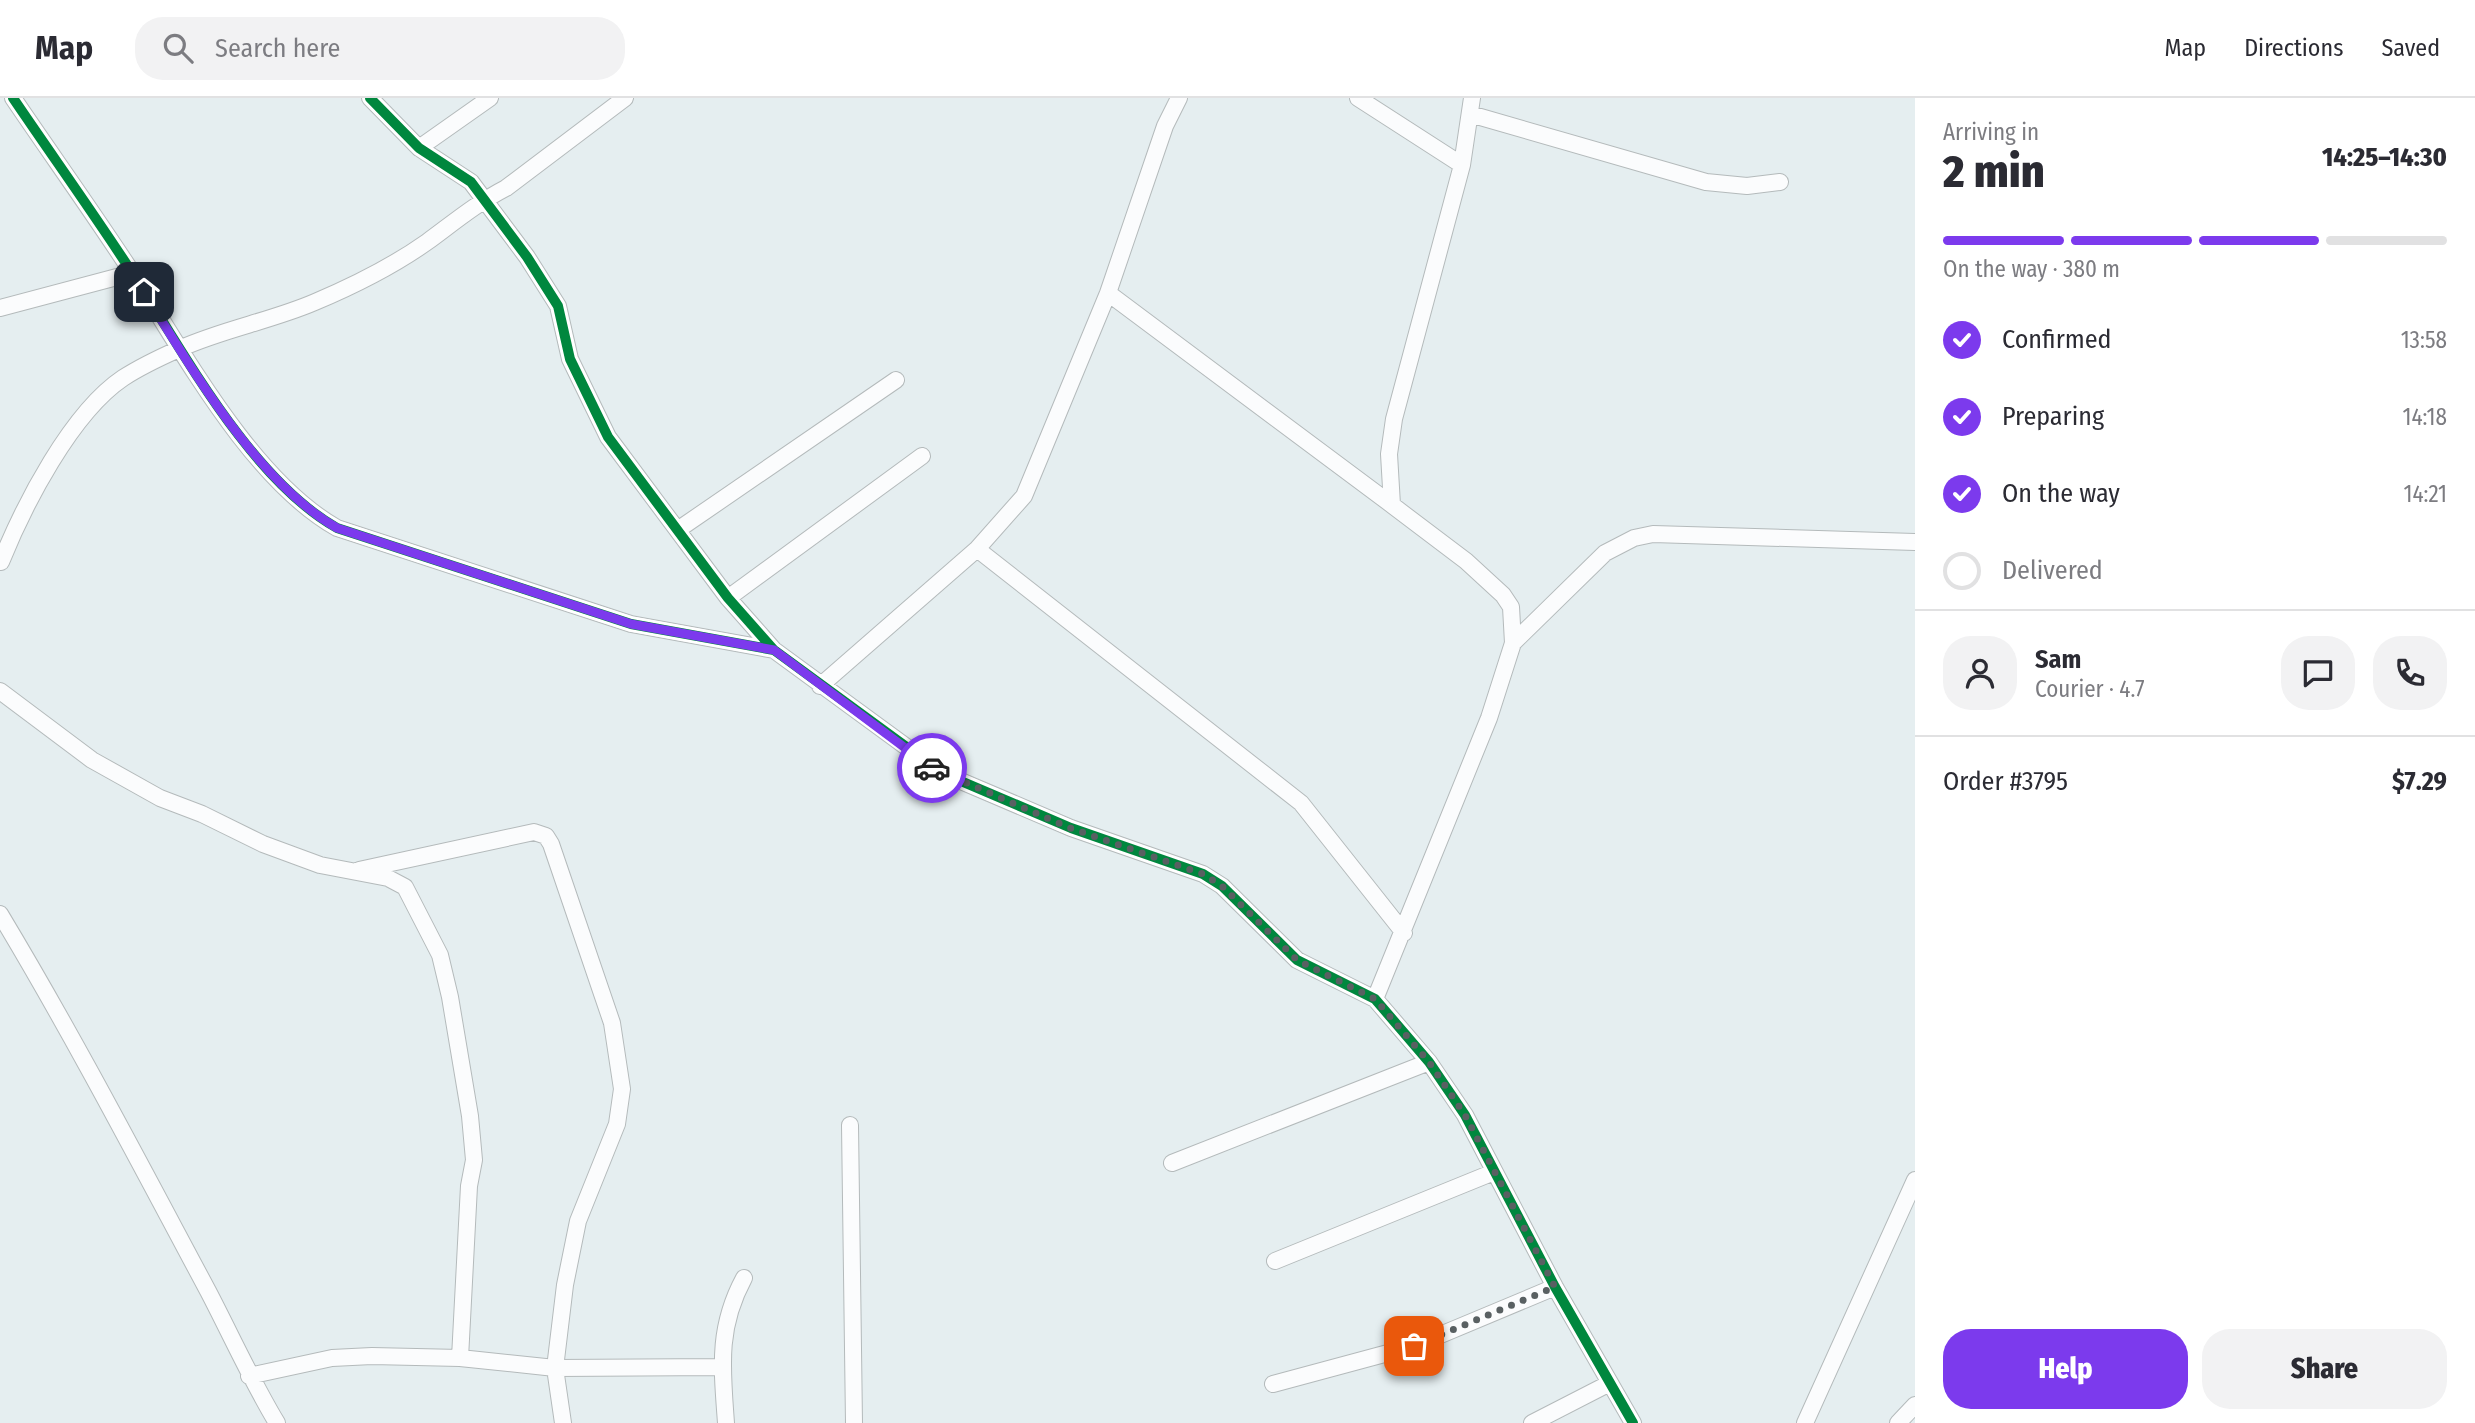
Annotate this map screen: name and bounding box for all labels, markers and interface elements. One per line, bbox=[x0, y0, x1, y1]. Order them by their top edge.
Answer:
search box bbox=[135, 17, 625, 80]
text: Map bbox=[35, 28, 93, 68]
icon: search bbox=[159, 29, 197, 67]
text: Search here bbox=[215, 33, 340, 64]
text: Map bbox=[2165, 34, 2206, 62]
text: Directions bbox=[2244, 34, 2343, 62]
text: Saved bbox=[2381, 34, 2440, 62]
text: Arriving in bbox=[1943, 118, 2039, 146]
text: 14:25–14:30 bbox=[2322, 142, 2447, 173]
text: 2 min bbox=[1943, 144, 2045, 199]
text: On the way · 380 m bbox=[1943, 255, 2120, 283]
pin bbox=[114, 262, 174, 322]
icon: home bbox=[125, 273, 163, 311]
icon: check bbox=[1943, 321, 1981, 359]
text: Confirmed bbox=[2002, 324, 2112, 355]
text: 13:58 bbox=[2401, 326, 2447, 354]
icon: check bbox=[1943, 398, 1981, 436]
text: Preparing bbox=[2002, 401, 2104, 432]
text: 14:18 bbox=[2402, 403, 2447, 431]
icon: check bbox=[1943, 475, 1981, 513]
text: On the way bbox=[2002, 478, 2120, 509]
text: 14:21 bbox=[2403, 480, 2447, 508]
text: Delivered bbox=[2002, 555, 2103, 586]
button: person bbox=[1943, 636, 2017, 710]
button: chat bbox=[2281, 636, 2355, 710]
button: phone bbox=[2373, 636, 2447, 710]
text: Sam bbox=[2035, 644, 2081, 675]
text: Courier · 4.7 bbox=[2035, 675, 2145, 703]
courier bbox=[897, 733, 967, 803]
icon: car bbox=[913, 749, 951, 787]
text: Order #3795 bbox=[1943, 766, 2068, 797]
text: $7.29 bbox=[2392, 766, 2447, 797]
pin bbox=[1384, 1316, 1444, 1376]
icon: bag bbox=[1395, 1327, 1433, 1365]
button: Help bbox=[1943, 1329, 2188, 1409]
button: Share bbox=[2202, 1329, 2447, 1409]

